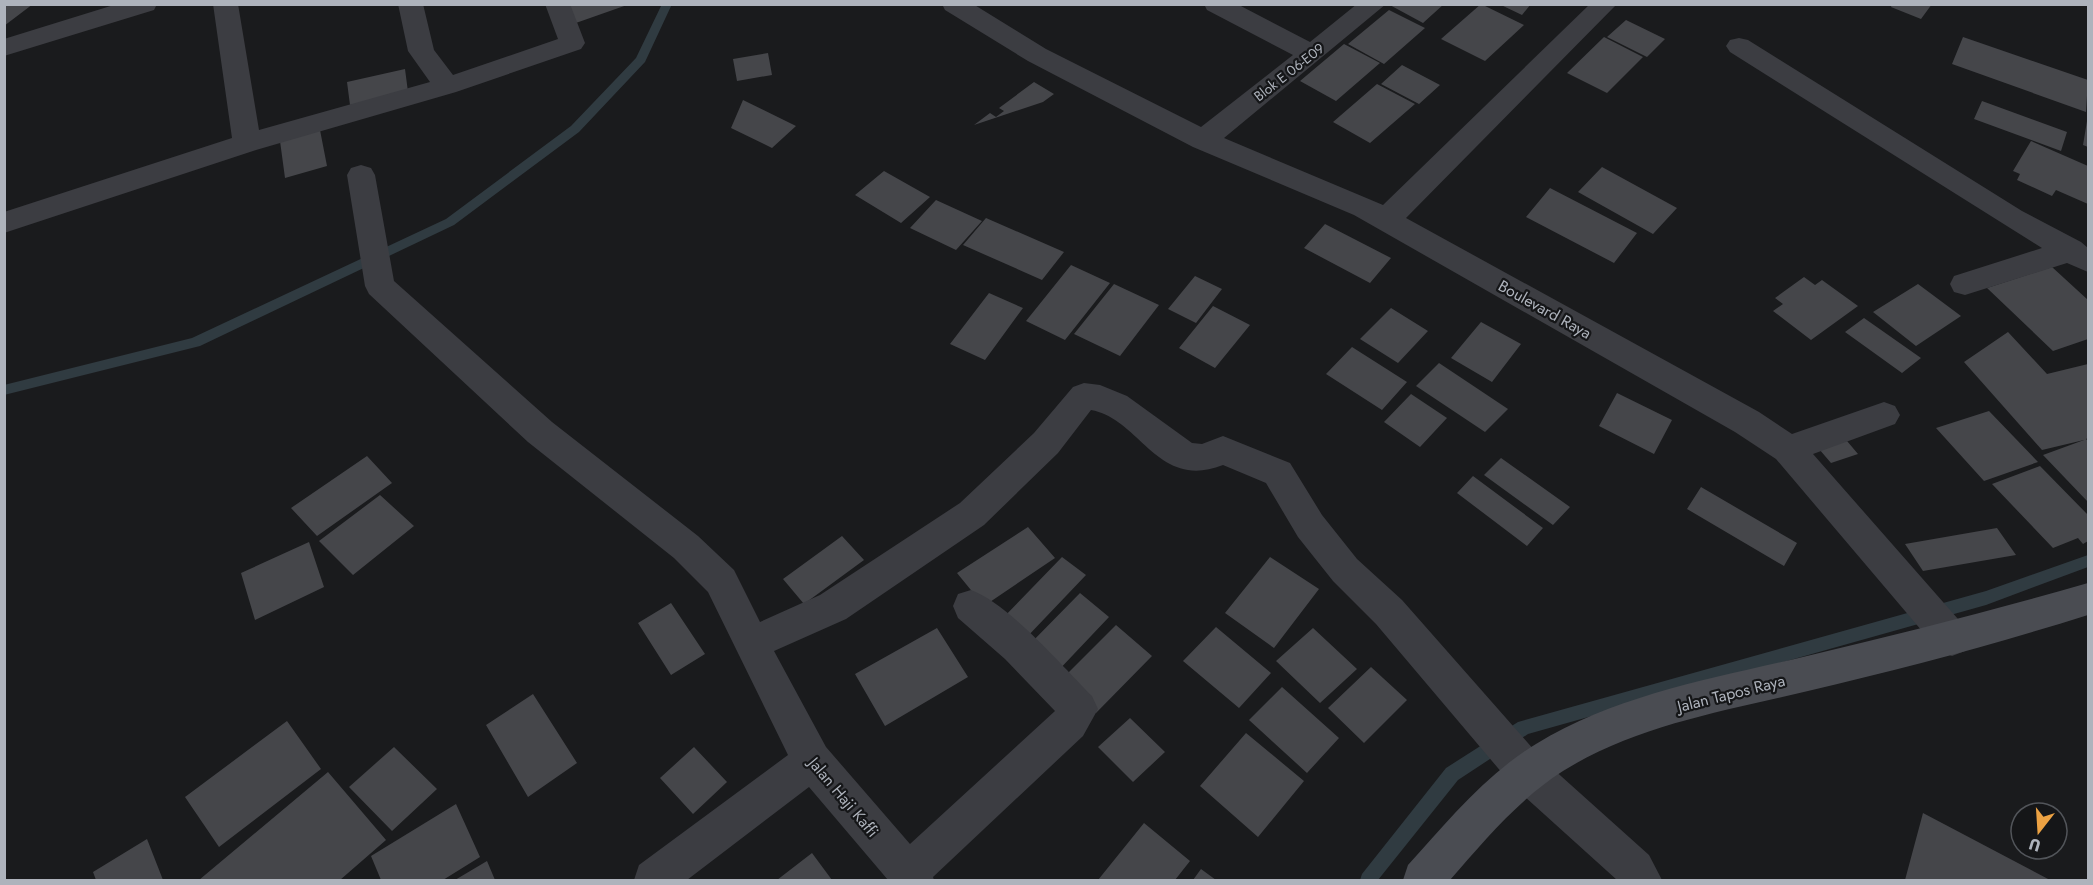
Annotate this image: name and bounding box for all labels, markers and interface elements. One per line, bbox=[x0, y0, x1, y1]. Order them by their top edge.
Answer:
street label: Blok E 06-E09 bbox=[1250, 38, 1328, 106]
street label: Boulevard Raya bbox=[1494, 274, 1595, 345]
street label: Jalan Tapos Raya bbox=[1673, 669, 1787, 718]
street label: Jalan Haji Kaffi bbox=[802, 751, 884, 842]
north arrow bbox=[2009, 801, 2069, 861]
text: U bbox=[2026, 832, 2043, 858]

